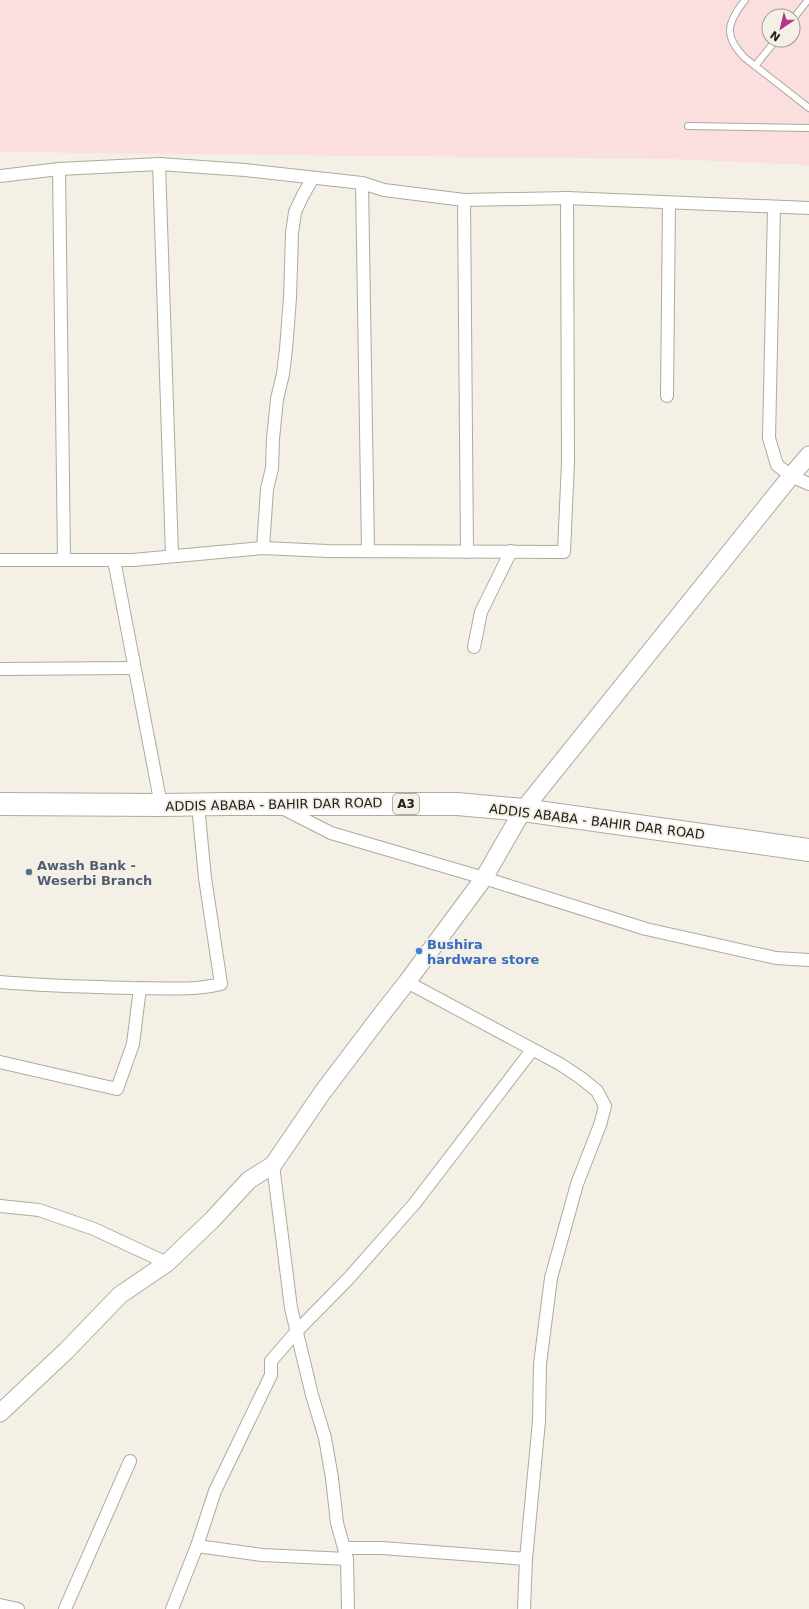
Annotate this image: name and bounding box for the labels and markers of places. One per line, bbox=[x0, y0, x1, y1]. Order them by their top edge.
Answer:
place label: Awash Bank - Weserbi Branch bbox=[37, 858, 152, 888]
marker: Awash Bank - Weserbi Branch bbox=[24, 867, 34, 877]
place label: Bushira hardware store bbox=[427, 937, 540, 967]
marker: Bushira hardware store bbox=[414, 946, 424, 956]

